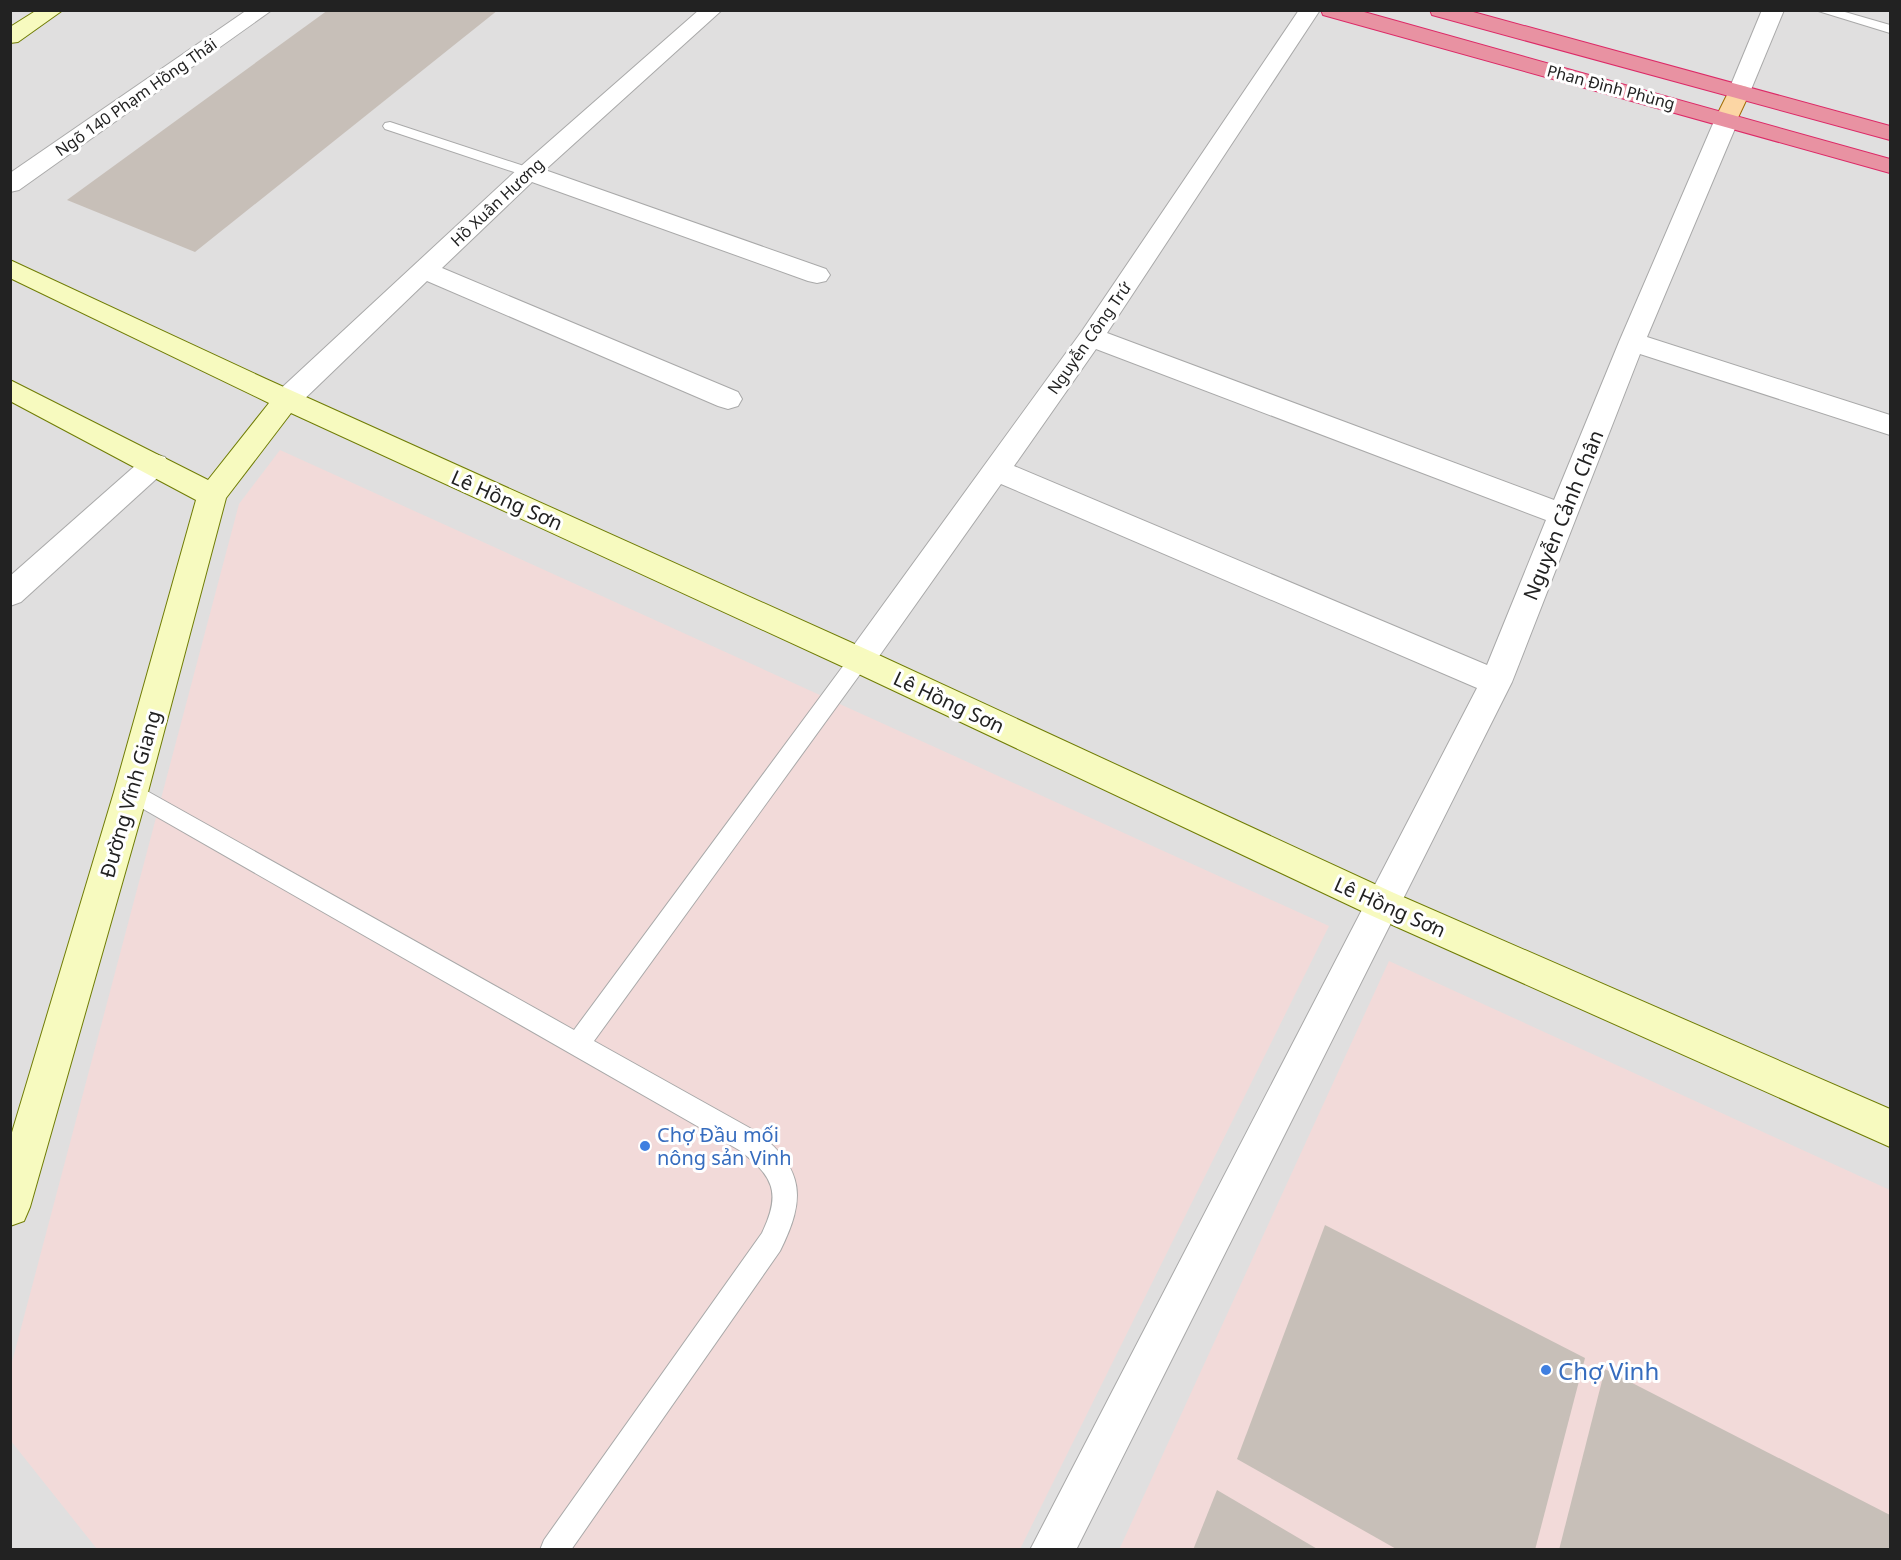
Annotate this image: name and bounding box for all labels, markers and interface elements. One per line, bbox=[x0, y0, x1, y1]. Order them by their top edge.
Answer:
street label: Ngõ 140 Phạm Hồng Thái bbox=[51, 33, 221, 161]
street label: Phan Đình Phùng bbox=[1545, 59, 1677, 115]
street label: Hồ Xuân Hương bbox=[446, 153, 548, 251]
street label: Nguyễn Công Trứ bbox=[1042, 277, 1137, 398]
street label: Nguyễn Cảnh Chân bbox=[1517, 426, 1609, 604]
street label: Lê Hồng Sơn bbox=[447, 463, 567, 537]
street label: Lê Hồng Sơn bbox=[889, 665, 1009, 739]
street label: Đường Vĩnh Giang bbox=[93, 707, 167, 881]
street label: Lê Hồng Sơn bbox=[1330, 870, 1450, 944]
place label: Chợ Đầu mối nông sản Vinh bbox=[657, 1121, 792, 1171]
marker: Chợ Đầu mối nông sản Vinh bbox=[638, 1139, 652, 1153]
place label: Chợ Vinh bbox=[1558, 1354, 1659, 1387]
marker: Chợ Vinh bbox=[1539, 1363, 1553, 1377]

